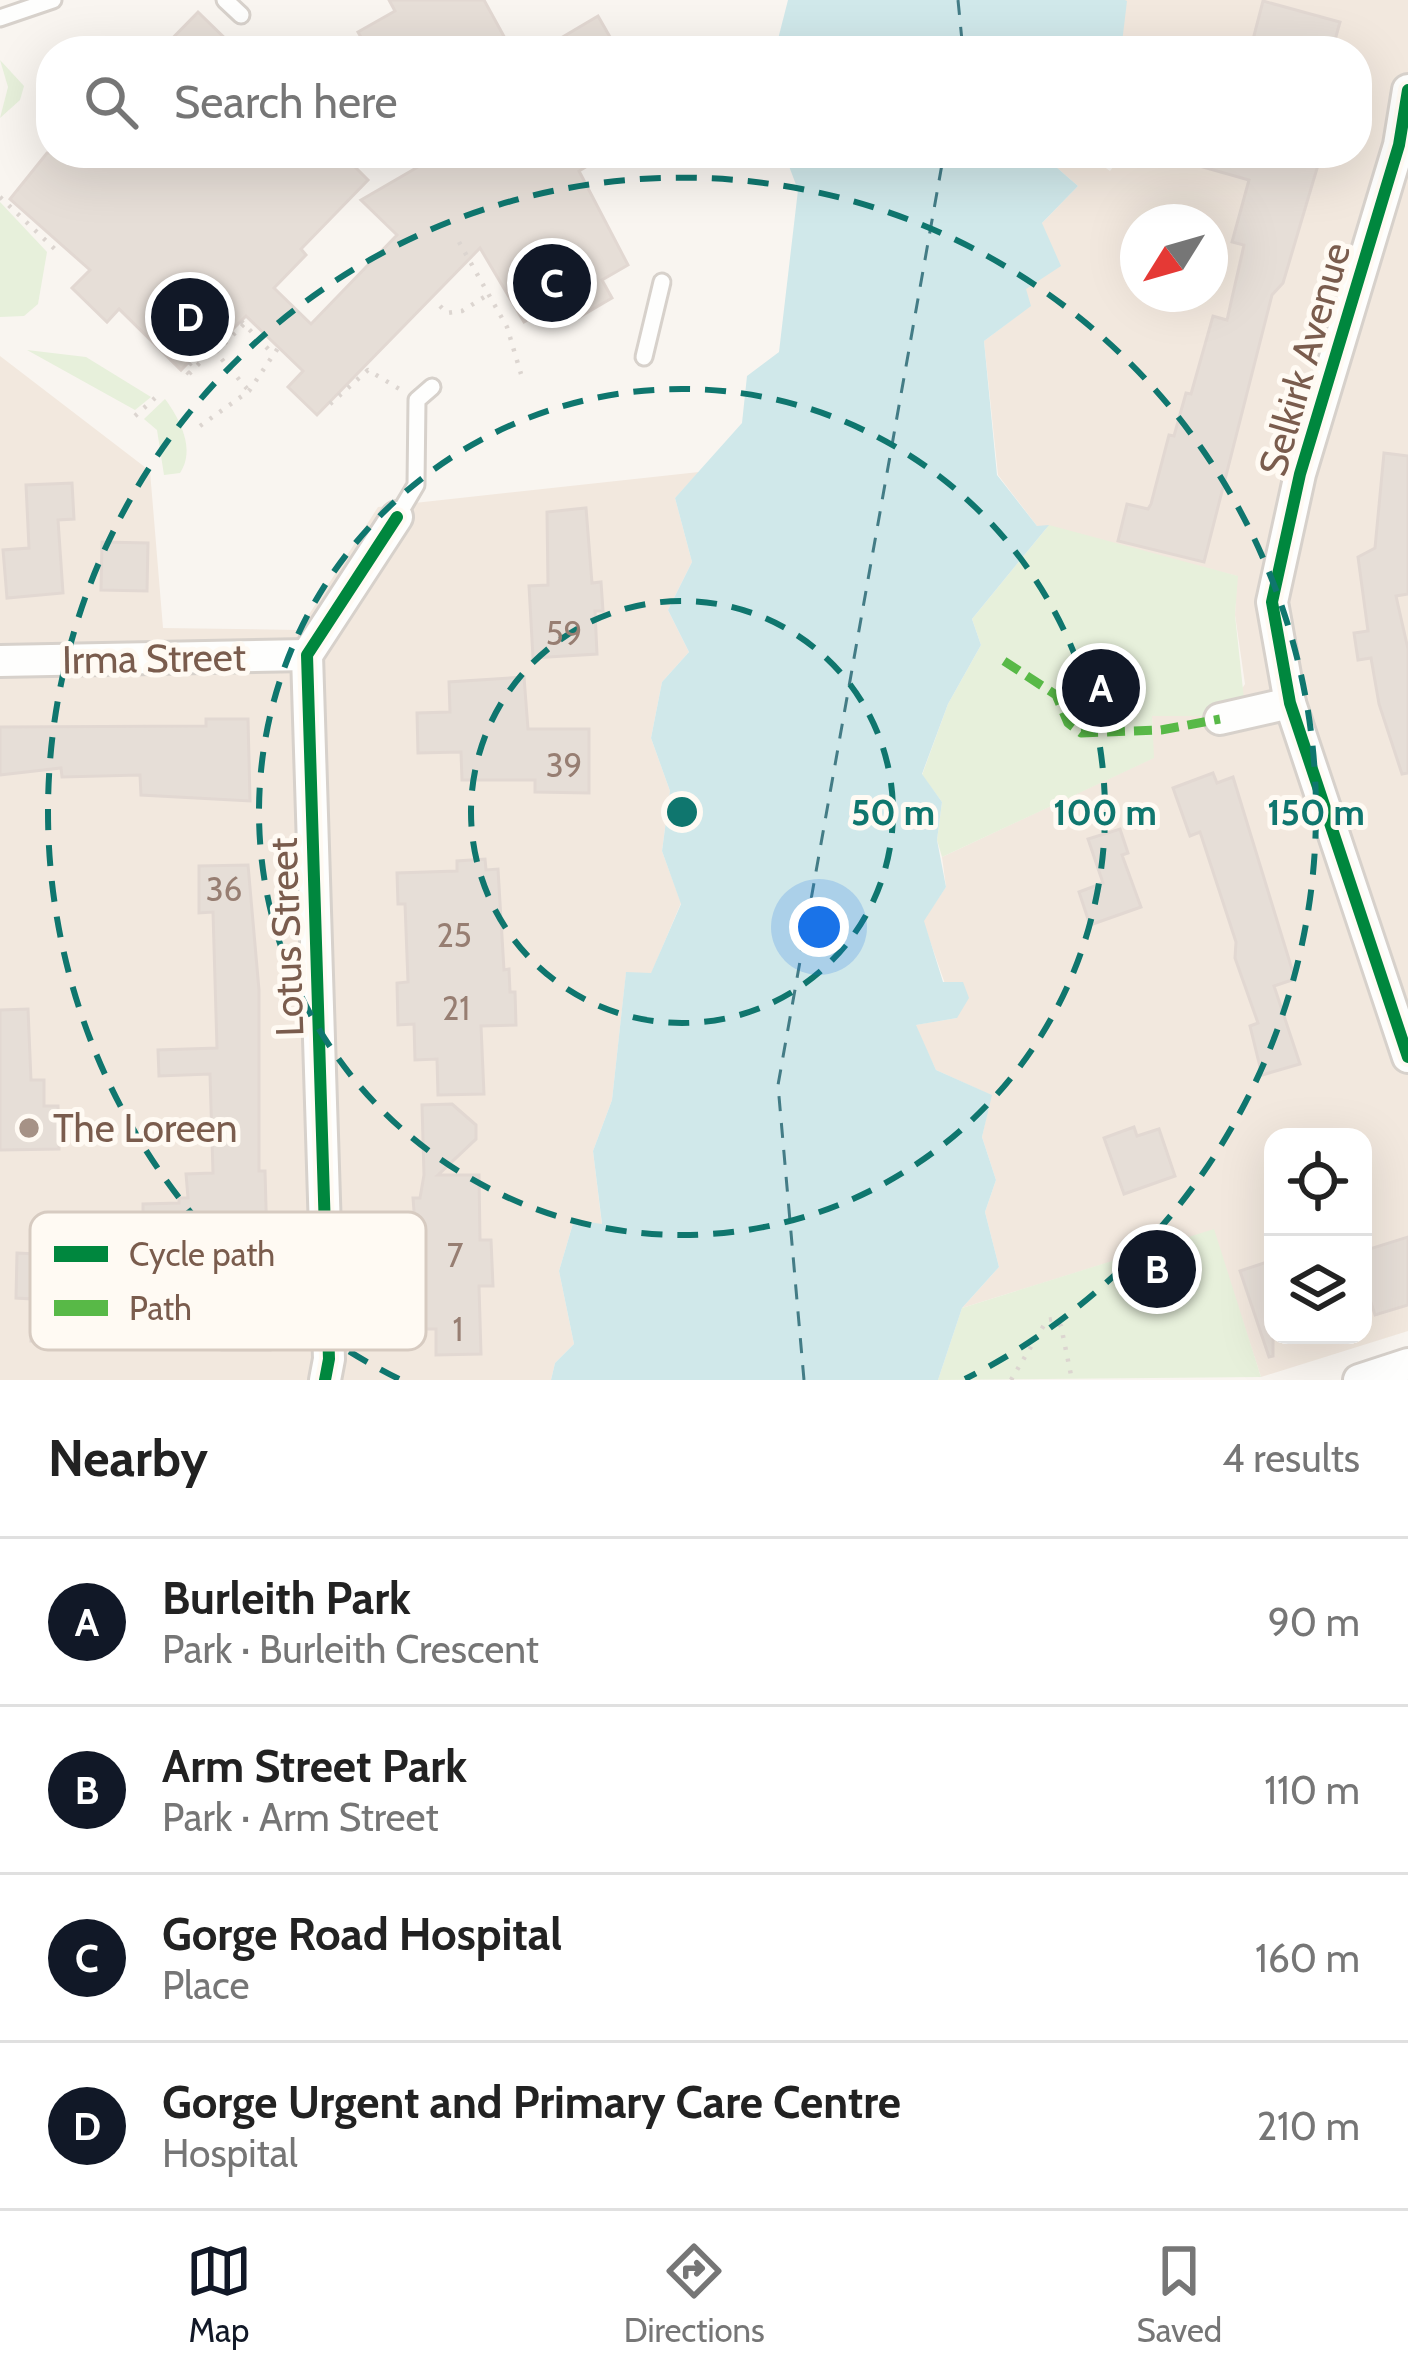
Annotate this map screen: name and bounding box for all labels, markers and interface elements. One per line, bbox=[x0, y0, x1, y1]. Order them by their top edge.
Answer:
search box bbox=[36, 36, 1372, 168]
icon: search bbox=[78, 69, 144, 135]
text: Search here bbox=[174, 75, 398, 129]
north arrow bbox=[1120, 204, 1228, 312]
street label: Selkirk Avenue bbox=[1248, 237, 1360, 481]
pin: C bbox=[513, 238, 591, 328]
pin: D bbox=[151, 272, 229, 362]
house number: 59 bbox=[546, 613, 582, 653]
street label: Irma Street bbox=[62, 632, 246, 684]
pin: A bbox=[1062, 643, 1140, 733]
house number: 39 bbox=[546, 745, 582, 785]
text: 50 m bbox=[851, 790, 935, 834]
text: 100 m bbox=[1053, 790, 1157, 834]
text: 150 m bbox=[1267, 790, 1365, 834]
centre of rings bbox=[661, 791, 703, 833]
street label: Lotus Street bbox=[259, 837, 313, 1037]
house number: 36 bbox=[206, 869, 242, 909]
your location bbox=[789, 897, 849, 957]
house number: 25 bbox=[436, 915, 472, 955]
house number: 21 bbox=[442, 988, 470, 1028]
place label: The Loreen bbox=[53, 1104, 238, 1152]
marker: The Loreen bbox=[16, 1115, 42, 1141]
map controls bbox=[1264, 1128, 1372, 1344]
button: locate bbox=[1264, 1128, 1372, 1236]
legend bbox=[30, 1212, 426, 1350]
pin: B bbox=[1118, 1224, 1196, 1314]
text: Cycle path bbox=[129, 1234, 275, 1274]
house number: 7 bbox=[447, 1235, 464, 1275]
button: layers bbox=[1264, 1236, 1372, 1344]
text: Path bbox=[129, 1288, 192, 1328]
house number: 1 bbox=[453, 1309, 463, 1349]
text: Nearby bbox=[48, 1427, 208, 1489]
text: 4 results bbox=[1222, 1434, 1360, 1482]
text: Burleith Park bbox=[162, 1571, 411, 1625]
text: A bbox=[75, 1598, 99, 1646]
text: 90 m bbox=[1268, 1598, 1360, 1646]
text: Park · Burleith Crescent bbox=[162, 1625, 539, 1673]
text: Arm Street Park bbox=[162, 1739, 467, 1793]
text: B bbox=[75, 1766, 99, 1814]
text: 110 m bbox=[1264, 1766, 1360, 1814]
text: Park · Arm Street bbox=[162, 1793, 439, 1841]
text: Gorge Road Hospital bbox=[162, 1907, 562, 1961]
text: C bbox=[75, 1934, 99, 1982]
text: 160 m bbox=[1255, 1934, 1360, 1982]
text: Place bbox=[162, 1961, 249, 2009]
text: Gorge Urgent and Primary Care Centre bbox=[162, 2075, 901, 2129]
text: D bbox=[73, 2102, 101, 2150]
text: 210 m bbox=[1257, 2102, 1360, 2150]
text: Hospital bbox=[162, 2129, 298, 2177]
tab: Map bbox=[186, 2238, 252, 2350]
tab: Directions bbox=[624, 2238, 765, 2350]
tab: Saved bbox=[1136, 2238, 1222, 2350]

